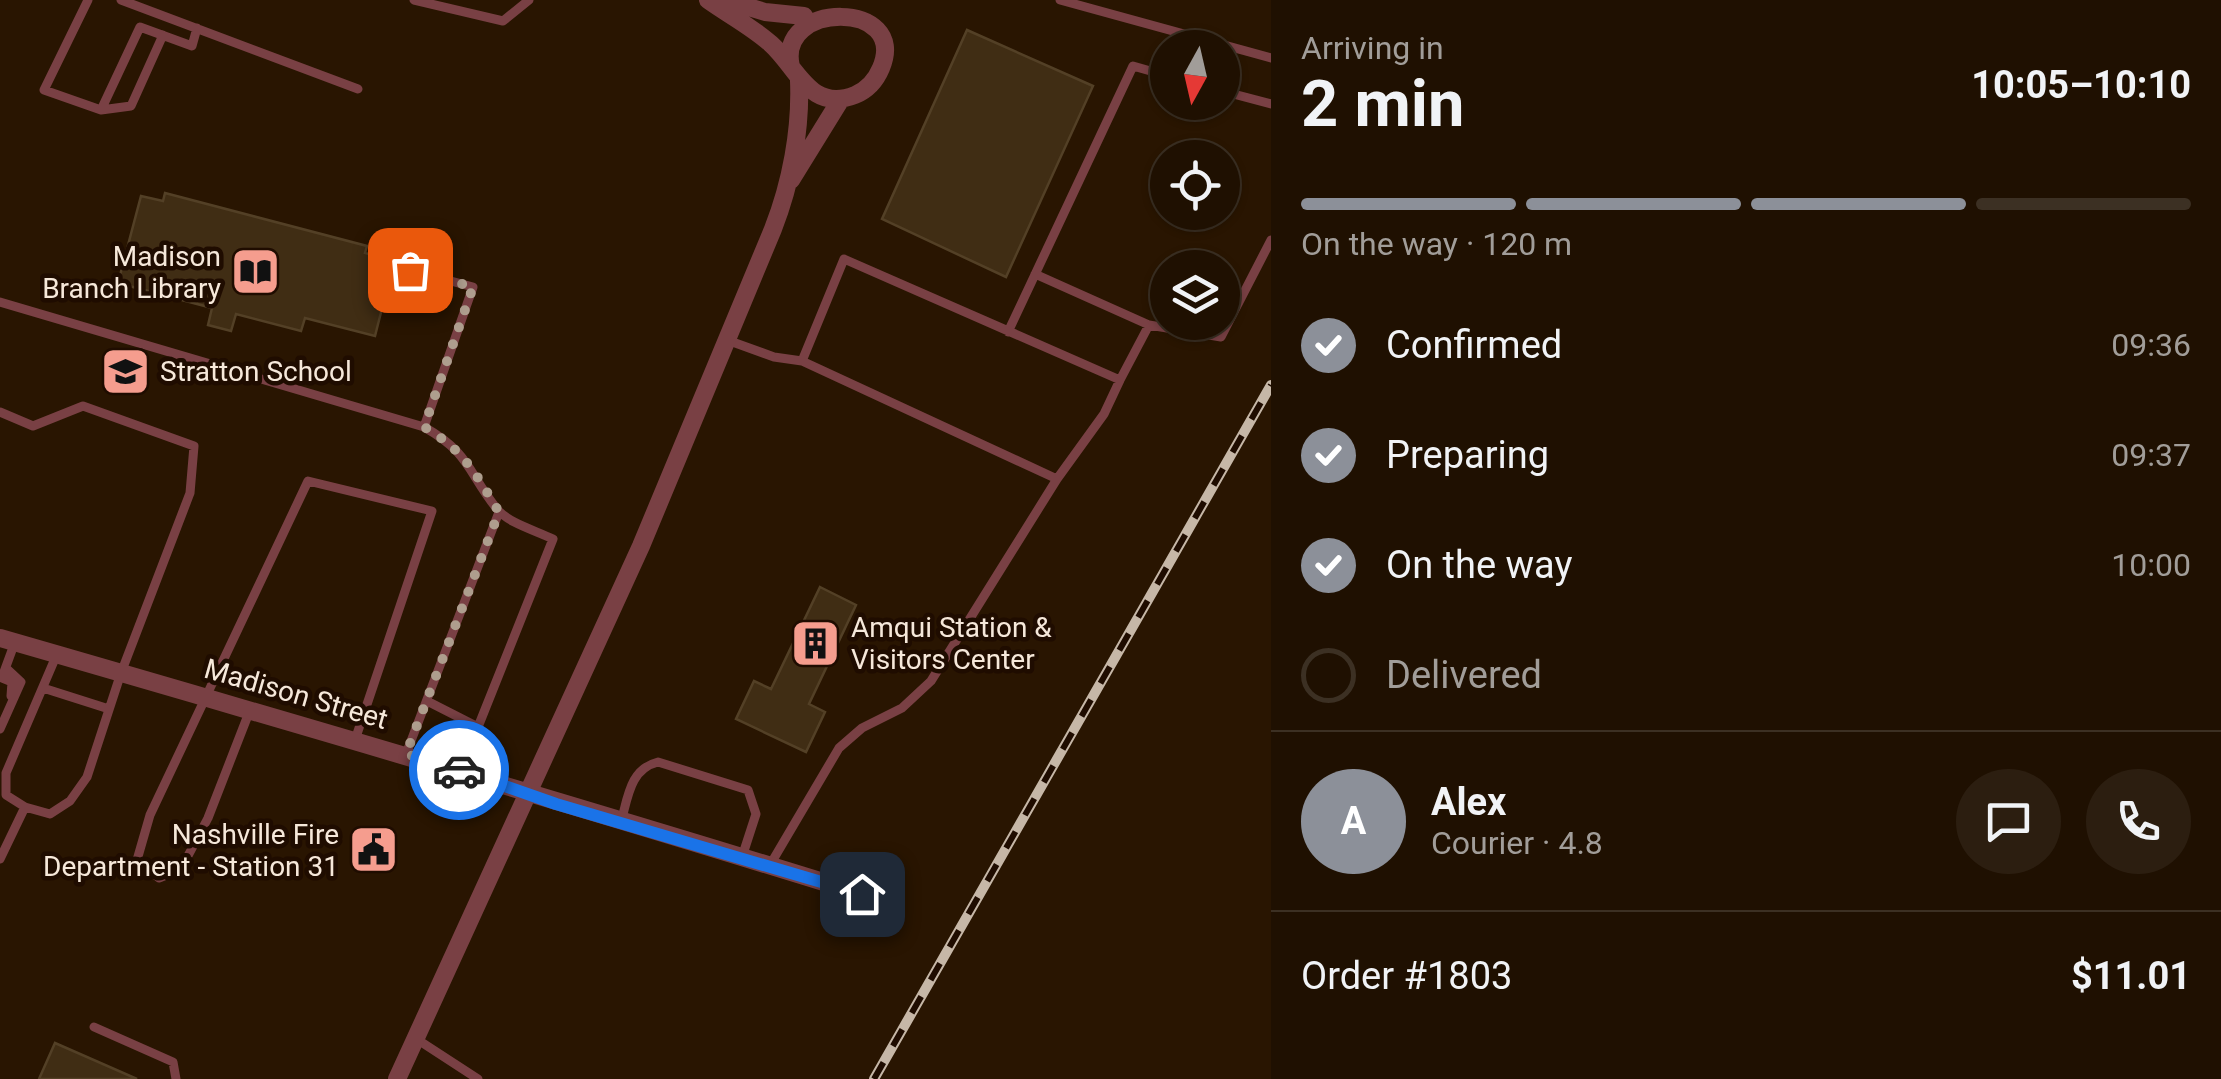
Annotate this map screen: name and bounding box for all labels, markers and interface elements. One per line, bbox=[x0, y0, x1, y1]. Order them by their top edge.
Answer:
text: Arriving in bbox=[1301, 29, 1444, 67]
north arrow bbox=[1150, 30, 1240, 120]
map controls bbox=[1150, 30, 1240, 340]
text: 10:05–10:10 bbox=[1971, 63, 2191, 107]
text: 2 min bbox=[1301, 66, 1464, 142]
button: locate bbox=[1150, 140, 1240, 230]
text: On the way · 120 m bbox=[1301, 225, 1572, 263]
pin bbox=[368, 228, 453, 313]
place label: Madison Branch Library bbox=[42, 240, 221, 305]
icon: bag bbox=[383, 243, 438, 298]
library icon: Madison Branch Library bbox=[230, 246, 282, 298]
button: layers bbox=[1150, 250, 1240, 340]
icon: check bbox=[1301, 318, 1356, 373]
text: Confirmed bbox=[1386, 323, 1562, 367]
text: 09:36 bbox=[2111, 326, 2191, 364]
school or university icon: Stratton School bbox=[99, 345, 151, 397]
place label: Stratton School bbox=[160, 355, 352, 388]
icon: check bbox=[1301, 428, 1356, 483]
text: Preparing bbox=[1386, 433, 1549, 477]
text: 09:37 bbox=[2111, 436, 2191, 474]
icon: check bbox=[1301, 538, 1356, 593]
text: On the way bbox=[1386, 543, 1572, 587]
text: 10:00 bbox=[2111, 546, 2191, 584]
place label: Amqui Station & Visitors Center bbox=[851, 611, 1052, 676]
building icon: Amqui Station & Visitors Center bbox=[790, 617, 842, 669]
street label: Madison Street bbox=[201, 652, 391, 736]
text: Delivered bbox=[1386, 653, 1542, 697]
courier bbox=[409, 720, 509, 820]
icon: car bbox=[432, 743, 487, 798]
button: chat bbox=[1956, 769, 2061, 874]
button: phone bbox=[2086, 769, 2191, 874]
text: Alex bbox=[1431, 780, 1506, 824]
text: A bbox=[1341, 799, 1366, 843]
place label: Nashville Fire Department - Station 31 bbox=[43, 818, 339, 883]
public building icon: Nashville Fire Department - Station 31 bbox=[348, 824, 400, 876]
text: Courier · 4.8 bbox=[1431, 824, 1603, 862]
pin bbox=[820, 852, 905, 937]
icon: home bbox=[835, 867, 890, 922]
text: Order #1803 bbox=[1301, 954, 1512, 998]
text: $11.01 bbox=[2071, 954, 2191, 998]

